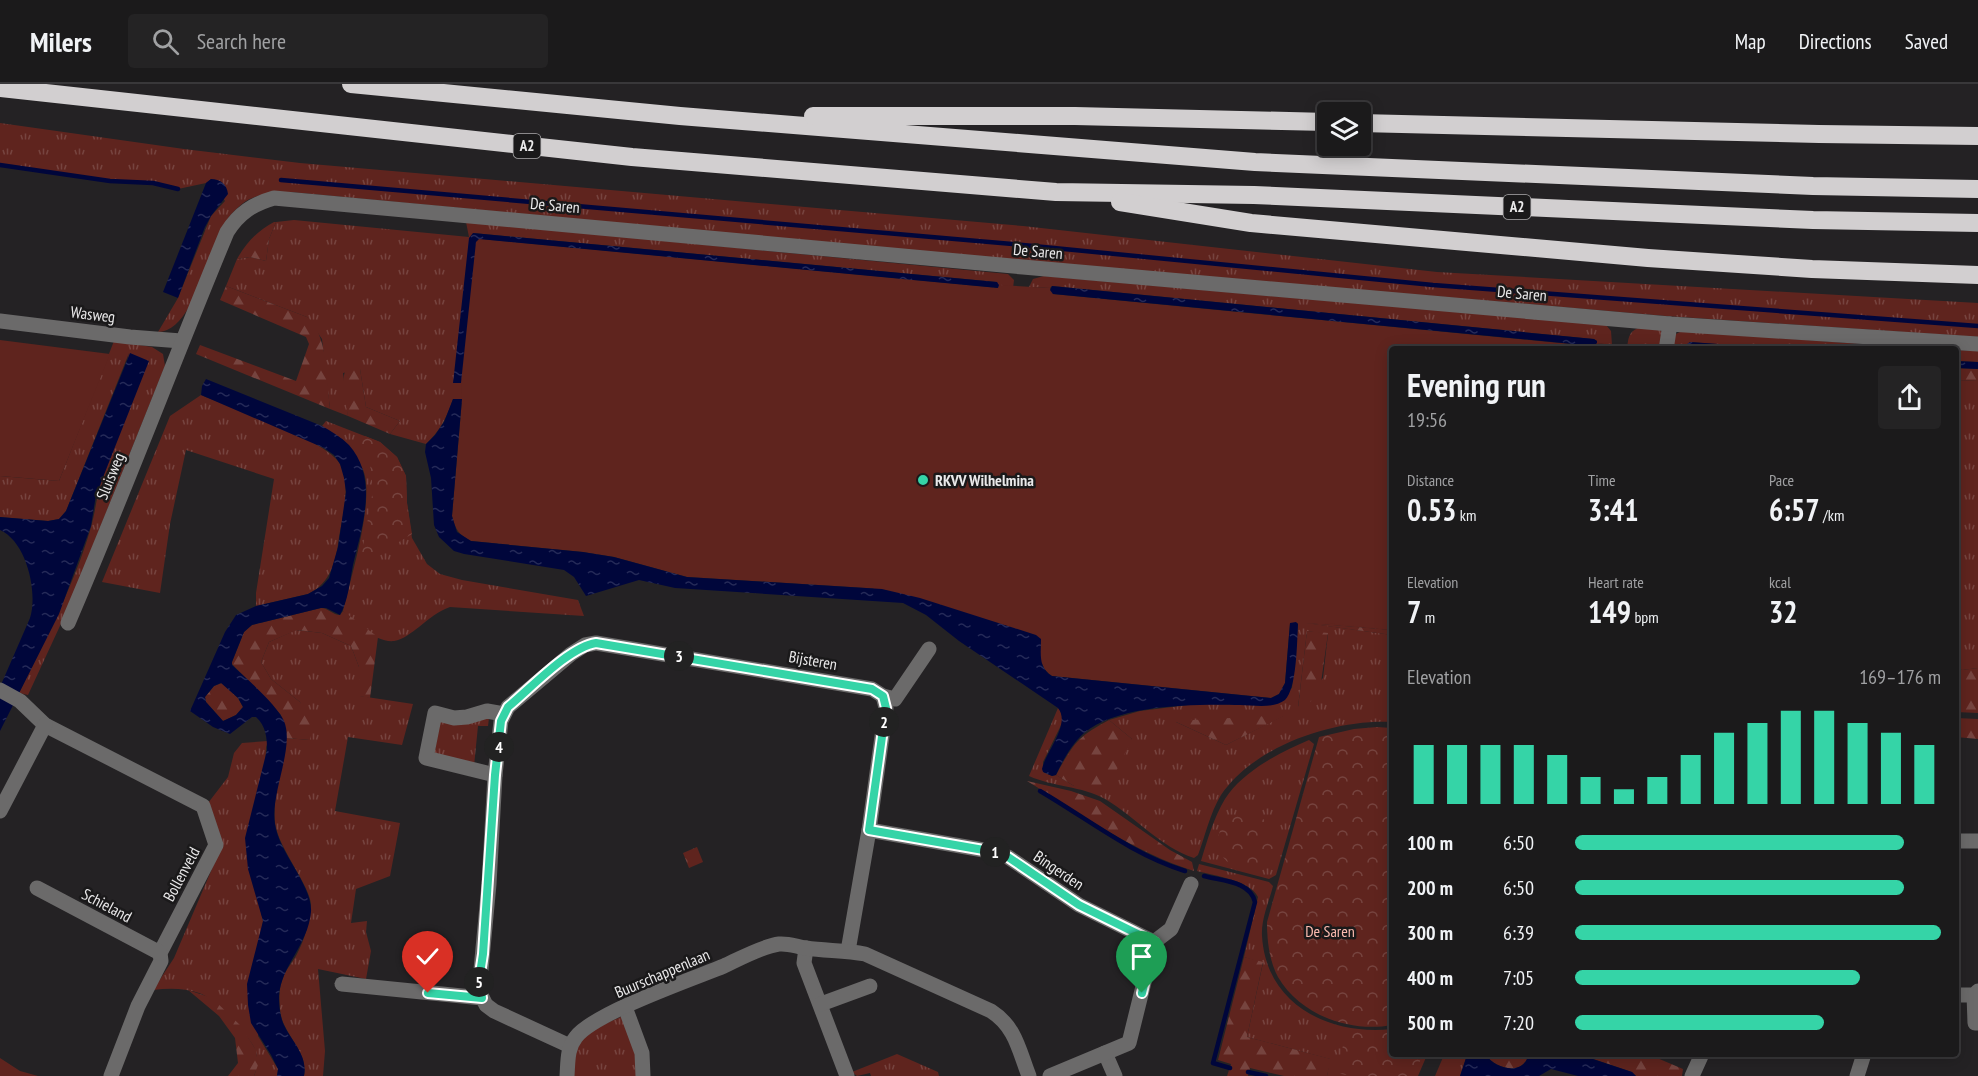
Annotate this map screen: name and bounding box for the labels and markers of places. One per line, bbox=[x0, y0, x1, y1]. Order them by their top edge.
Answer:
place label: RKVV Wilhelmina bbox=[935, 470, 1034, 490]
marker: RKVV Wilhelmina bbox=[916, 473, 930, 487]
pin: 3 bbox=[664, 641, 694, 671]
pin: 2 bbox=[869, 707, 899, 737]
pin: 4 bbox=[484, 732, 514, 762]
pin: 1 bbox=[980, 837, 1010, 867]
pin bbox=[402, 931, 453, 993]
pin bbox=[1116, 931, 1167, 993]
pin: 5 bbox=[464, 967, 494, 997]

